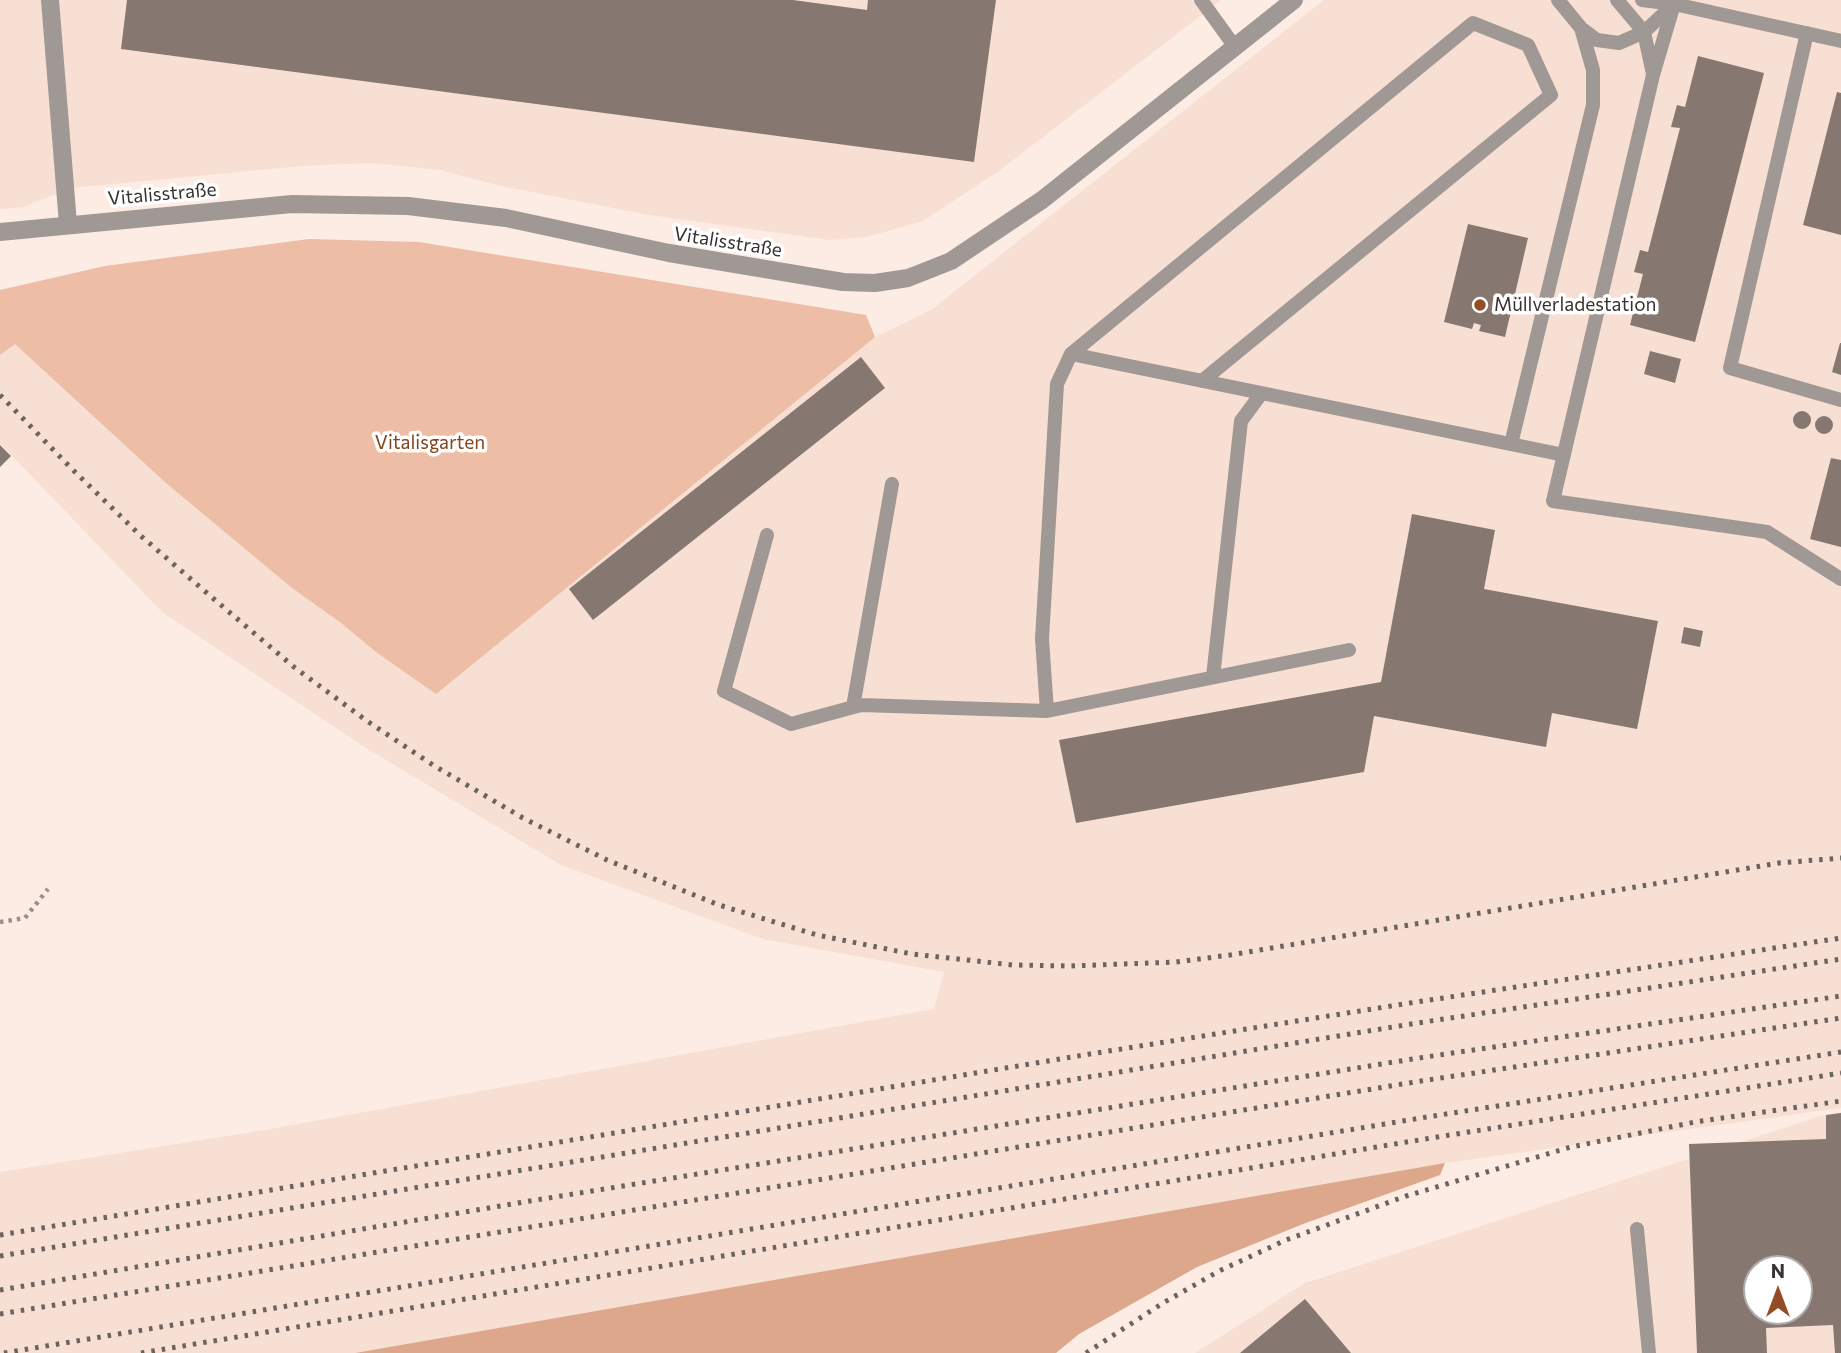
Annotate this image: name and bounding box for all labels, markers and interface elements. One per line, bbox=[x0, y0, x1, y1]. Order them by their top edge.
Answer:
street label: Vitalisstraße bbox=[107, 178, 217, 210]
street label: Vitalisstraße bbox=[672, 222, 784, 262]
place label: Müllverladestation bbox=[1494, 294, 1656, 316]
marker: Müllverladestation bbox=[1472, 297, 1488, 313]
park label: Vitalisgarten bbox=[375, 432, 485, 454]
north arrow bbox=[1743, 1255, 1813, 1325]
text: N bbox=[1771, 1259, 1785, 1282]

